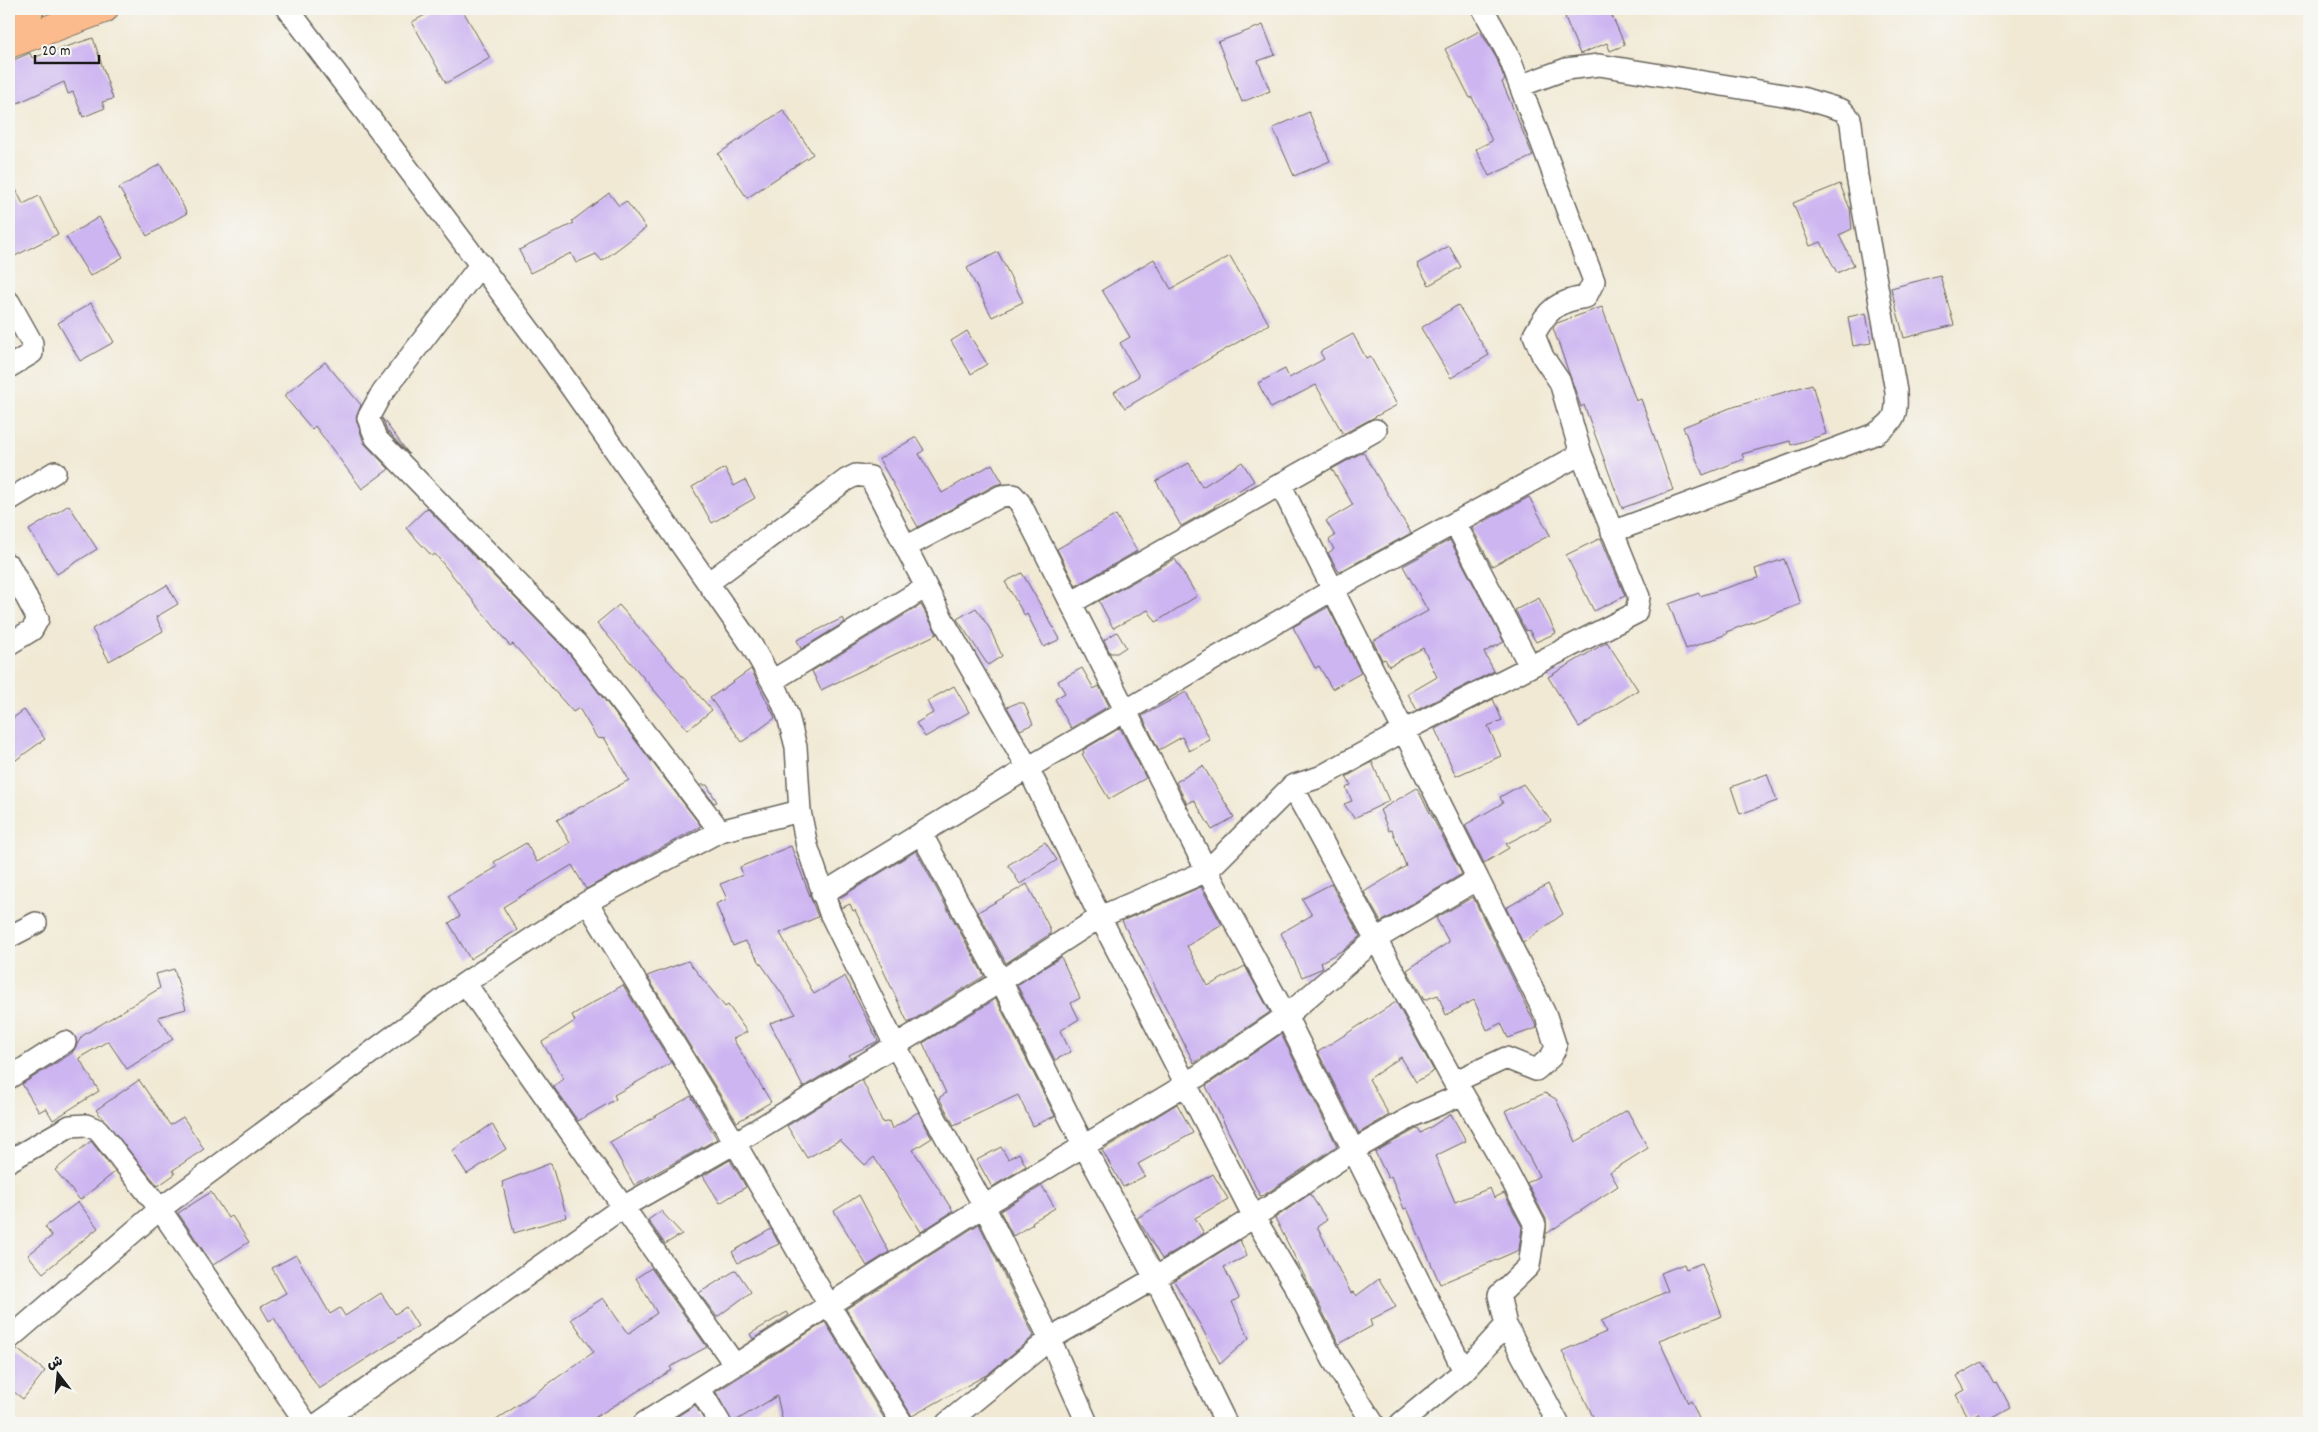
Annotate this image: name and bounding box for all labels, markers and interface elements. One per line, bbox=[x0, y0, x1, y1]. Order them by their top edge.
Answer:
scale bar bbox=[35, 32, 99, 64]
text: 20 m bbox=[42, 41, 70, 63]
north arrow bbox=[32, 1350, 82, 1400]
text: ش bbox=[45, 1352, 65, 1375]

